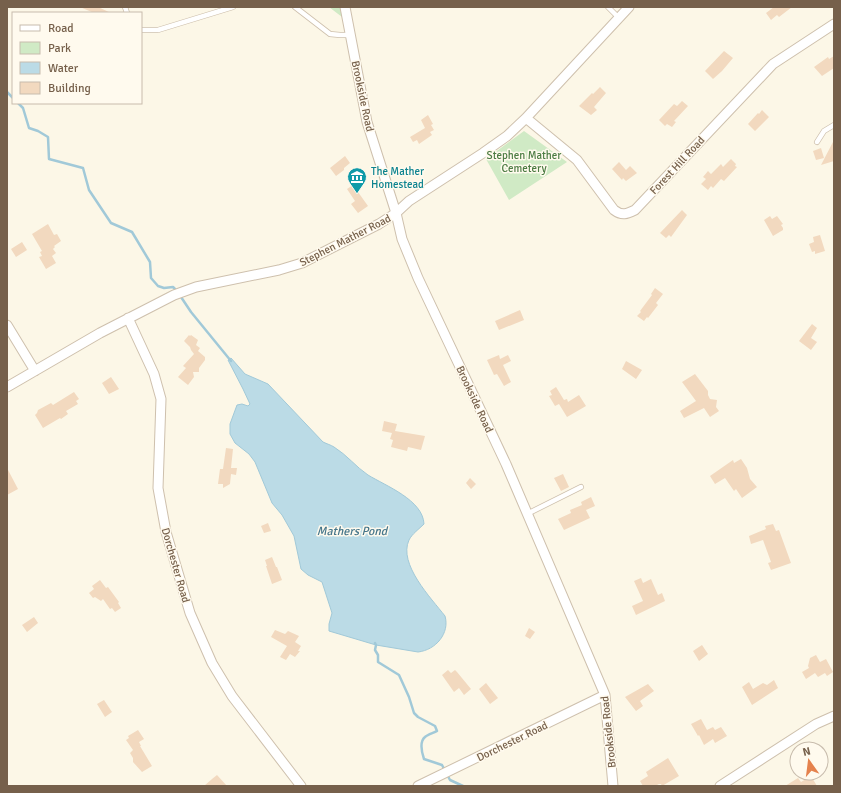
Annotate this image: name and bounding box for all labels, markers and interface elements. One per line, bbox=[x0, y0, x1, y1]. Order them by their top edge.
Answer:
legend bbox=[12, 12, 142, 104]
text: Road bbox=[48, 21, 74, 36]
text: Park bbox=[48, 41, 71, 56]
street label: Brookside Road bbox=[349, 59, 376, 133]
text: Water bbox=[48, 61, 79, 76]
text: Building bbox=[48, 81, 91, 96]
street label: Forest Hill Road bbox=[647, 134, 708, 197]
park label: Stephen Mather Cemetery bbox=[487, 149, 561, 175]
place label: The Mather Homestead bbox=[371, 165, 424, 191]
museum icon: The Mather Homestead bbox=[346, 166, 368, 194]
street label: Stephen Mather Road bbox=[297, 212, 393, 269]
street label: Brookside Road bbox=[453, 364, 496, 435]
water label: Mathers Pond bbox=[317, 524, 389, 539]
street label: Dorchester Road bbox=[159, 526, 192, 604]
street label: Brookside Road bbox=[598, 695, 619, 769]
street label: Dorchester Road bbox=[475, 719, 550, 764]
north arrow bbox=[789, 741, 829, 781]
text: N bbox=[801, 745, 812, 759]

